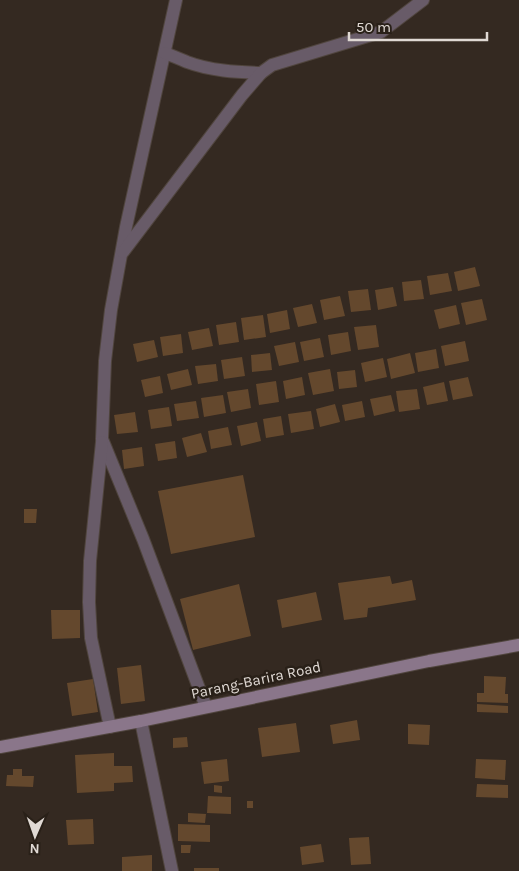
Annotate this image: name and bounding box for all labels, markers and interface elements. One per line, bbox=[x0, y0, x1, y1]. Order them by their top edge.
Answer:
scale bar bbox=[349, 10, 486, 42]
text: 50 m bbox=[356, 18, 391, 36]
street label: Parang-Barira Road bbox=[189, 657, 323, 703]
north arrow bbox=[10, 811, 60, 861]
text: N bbox=[29, 840, 40, 857]

